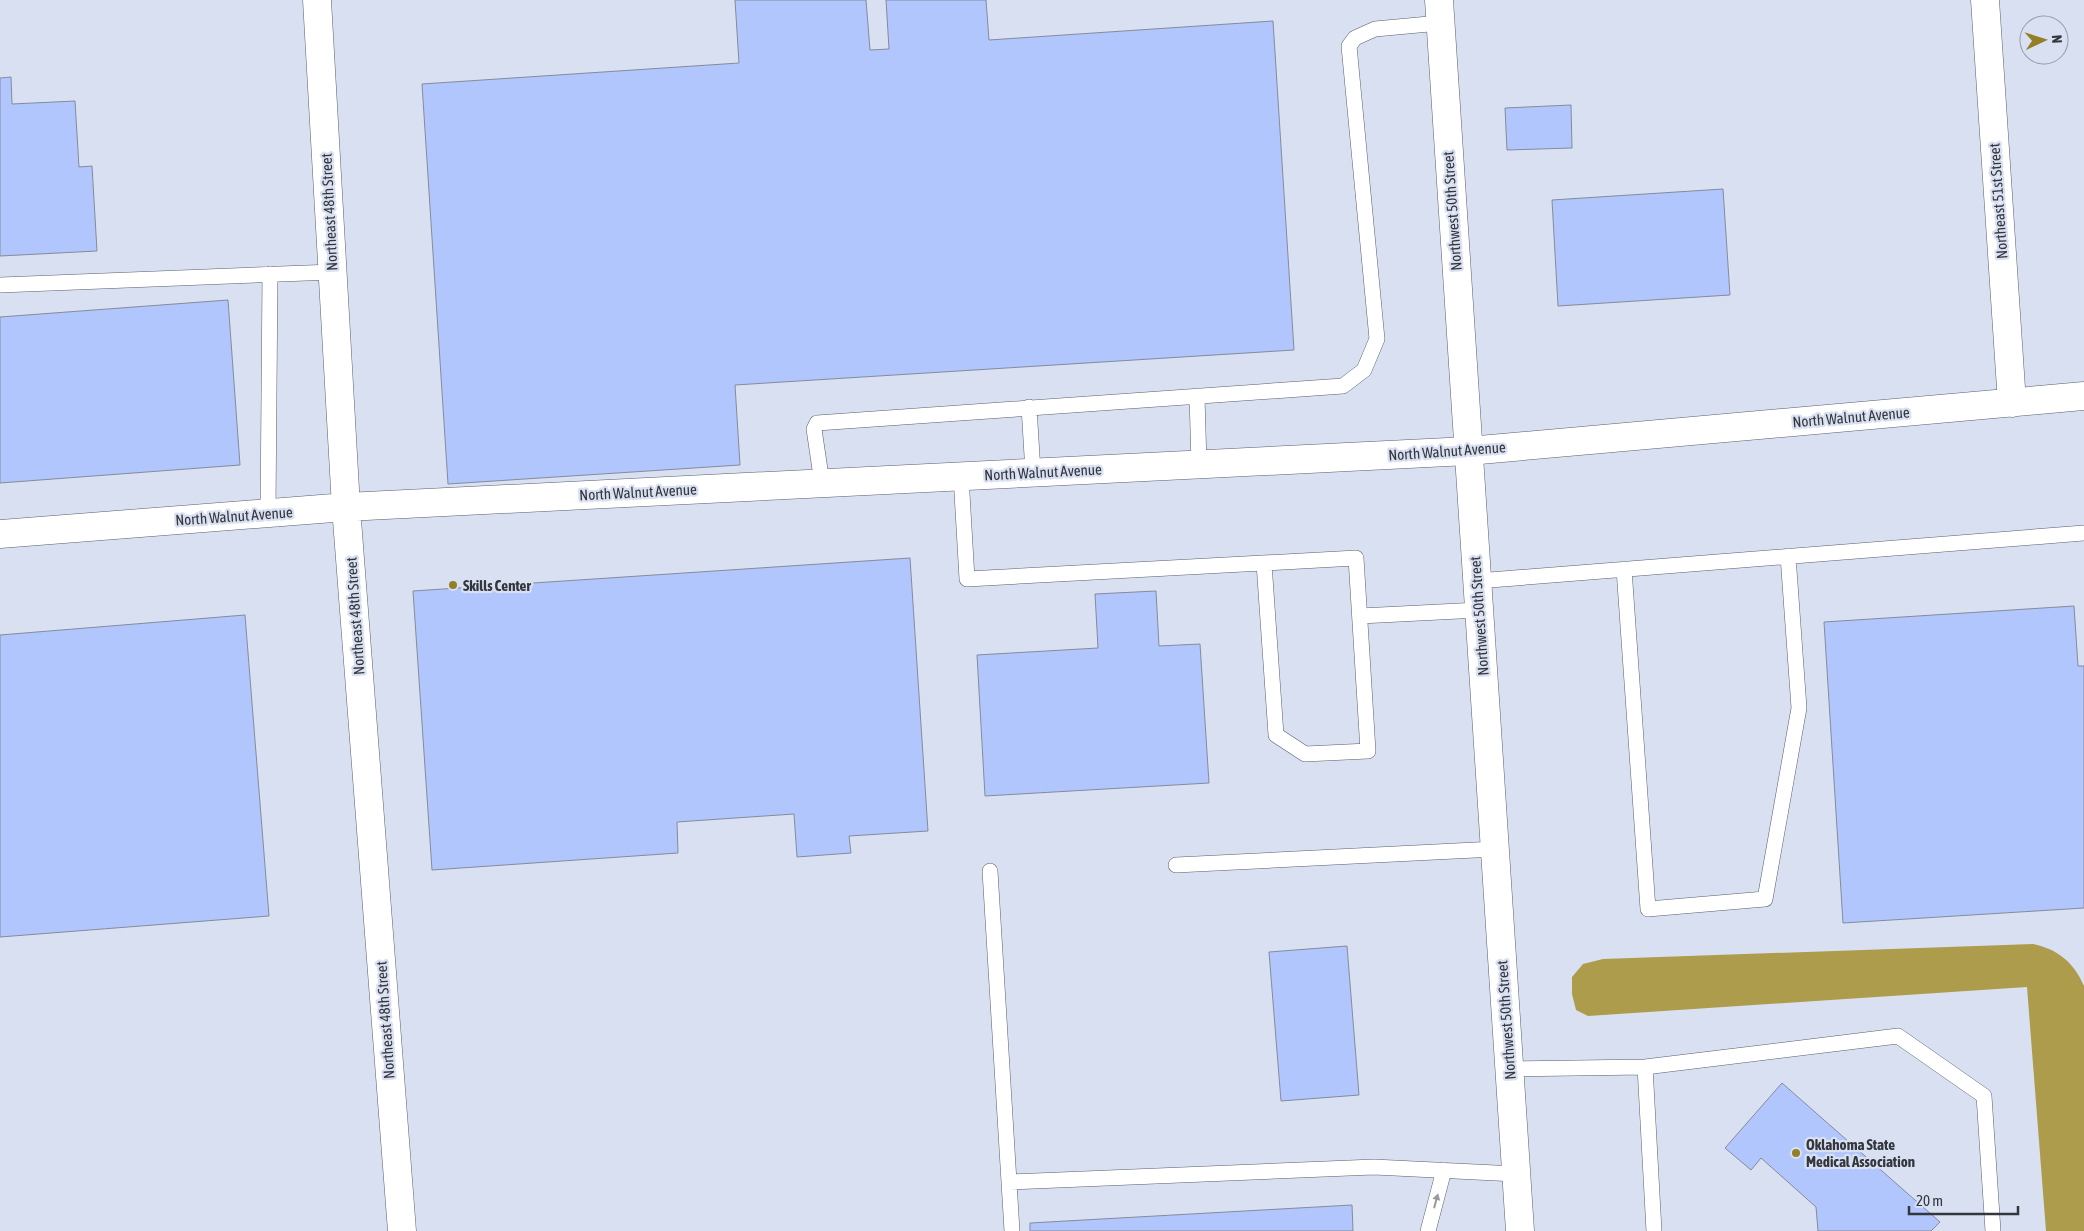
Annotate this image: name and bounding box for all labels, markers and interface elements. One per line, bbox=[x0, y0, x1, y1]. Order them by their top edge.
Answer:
north arrow bbox=[2019, 15, 2069, 65]
text: N bbox=[2049, 34, 2065, 44]
street label: Northeast 51st Street bbox=[1985, 143, 2011, 259]
street label: Northwest 50th Street bbox=[1439, 151, 1465, 271]
street label: Northeast 48th Street bbox=[317, 153, 341, 271]
street label: North Walnut Avenue bbox=[1792, 403, 1911, 431]
street label: North Walnut Avenue bbox=[1388, 438, 1506, 464]
street label: North Walnut Avenue bbox=[984, 460, 1102, 484]
street label: North Walnut Avenue bbox=[579, 480, 697, 504]
street label: North Walnut Avenue bbox=[175, 503, 293, 529]
street label: Northwest 50th Street bbox=[1466, 556, 1492, 676]
street label: Northeast 48th Street bbox=[342, 557, 368, 675]
place label: Skills Center bbox=[463, 577, 531, 594]
marker: Skills Center bbox=[447, 579, 459, 591]
street label: Northwest 50th Street bbox=[1493, 960, 1519, 1080]
street label: Northeast 48th Street bbox=[372, 961, 398, 1079]
place label: Oklahoma State Medical Association bbox=[1806, 1136, 1915, 1170]
marker: Oklahoma State Medical Association bbox=[1790, 1147, 1802, 1159]
scale bar bbox=[1909, 1184, 2018, 1216]
text: 20 m bbox=[1916, 1192, 1943, 1209]
one-way arrow bbox=[1432, 1193, 1440, 1208]

